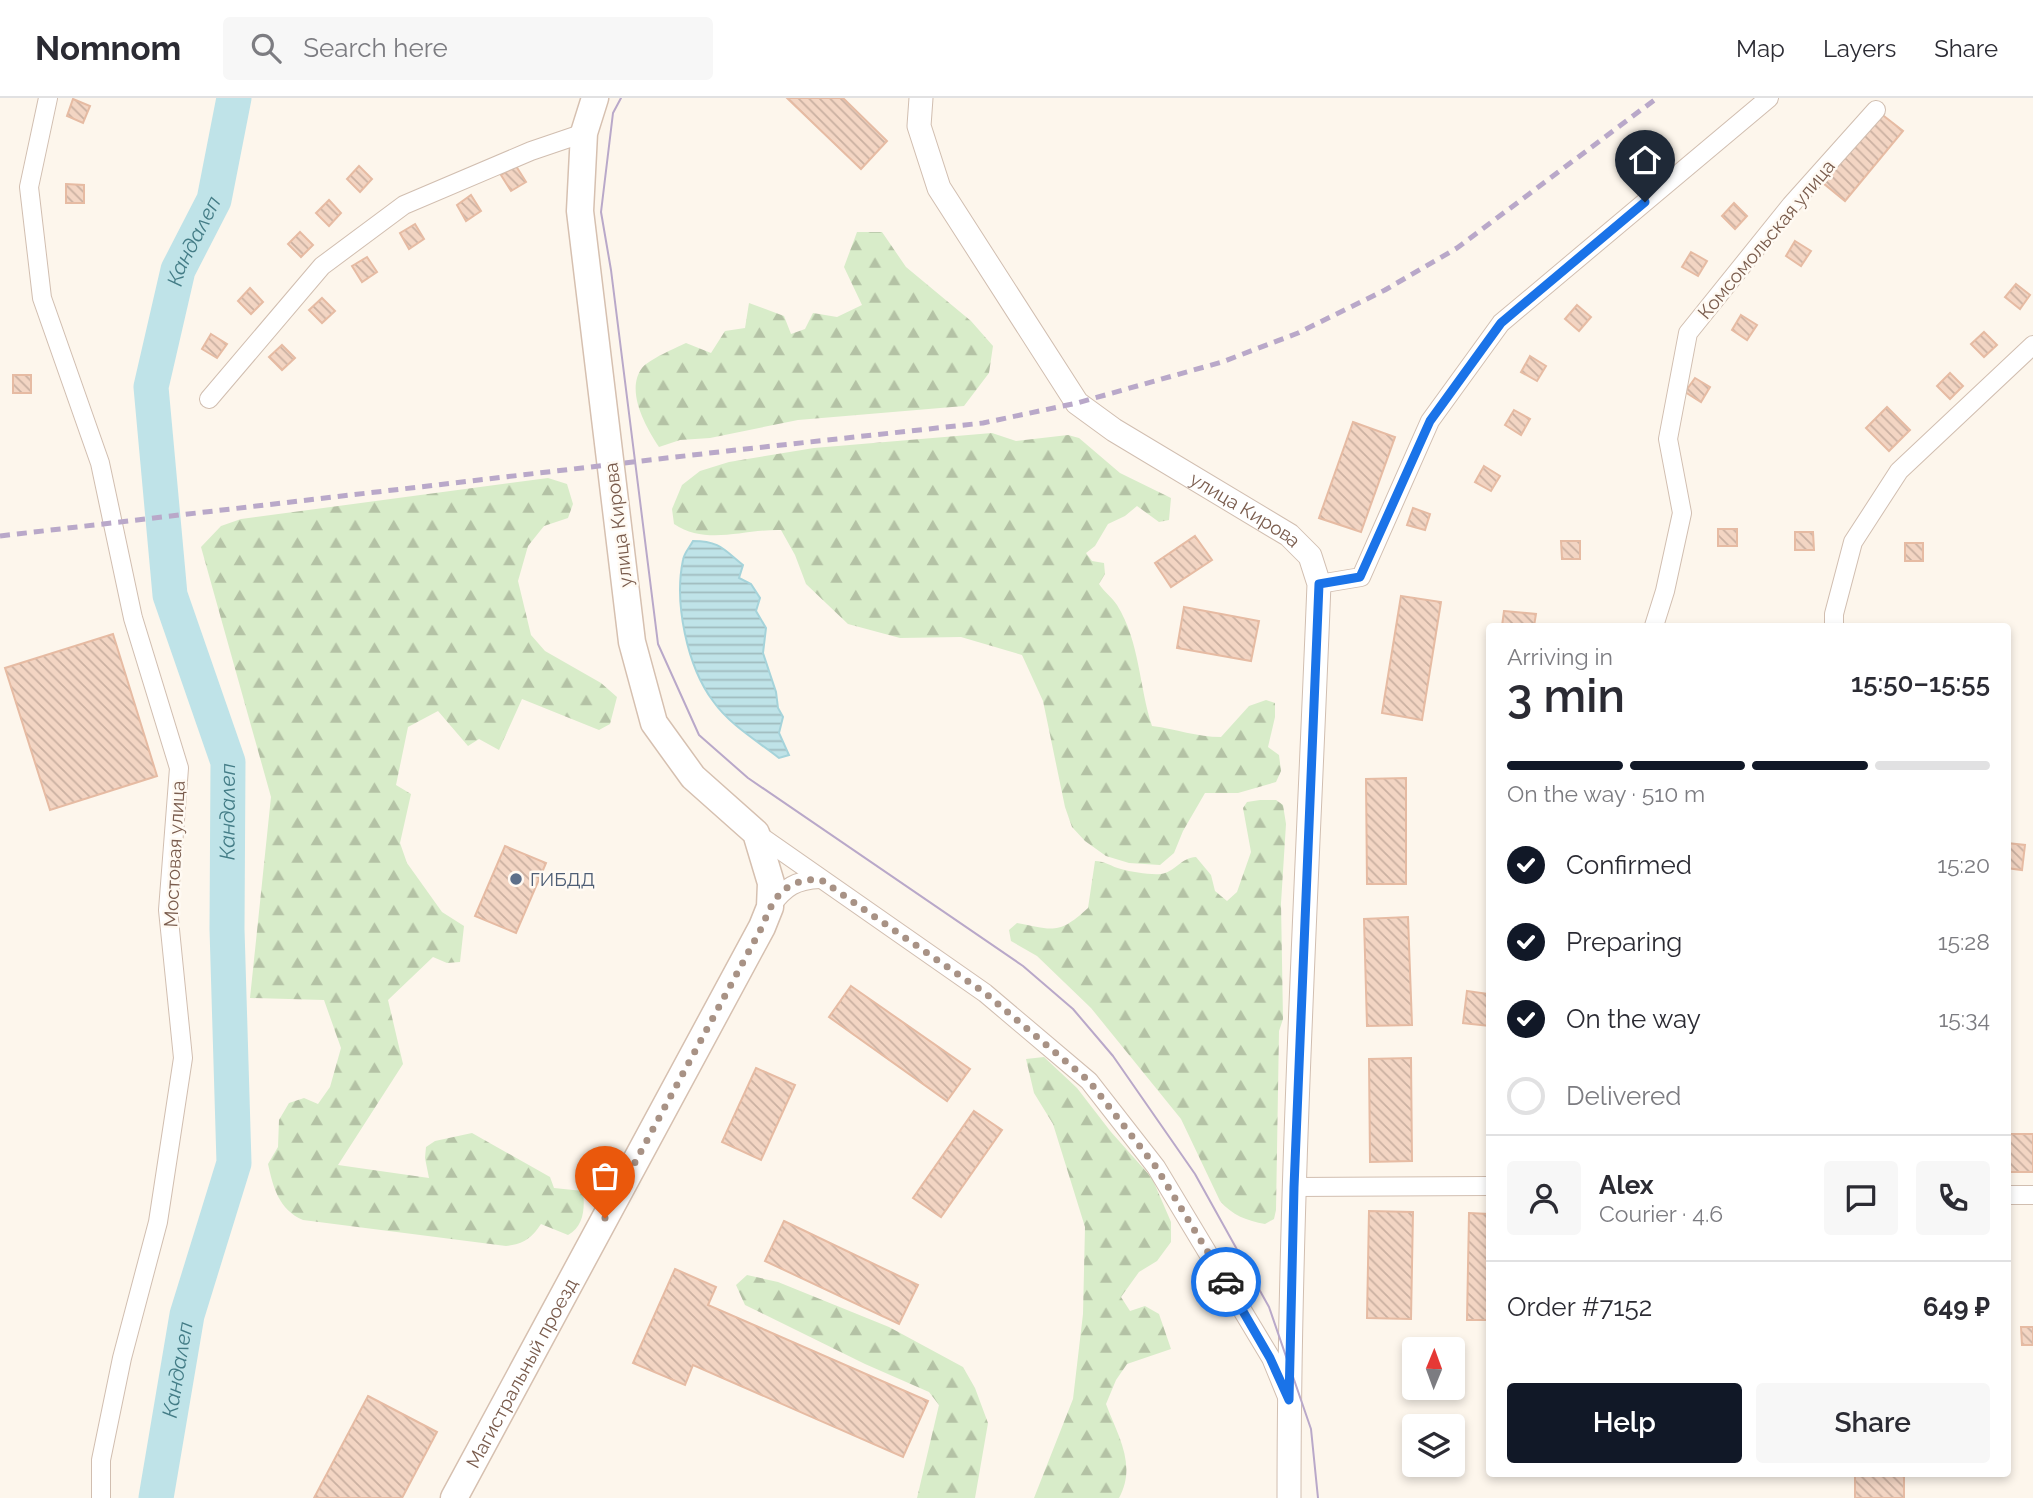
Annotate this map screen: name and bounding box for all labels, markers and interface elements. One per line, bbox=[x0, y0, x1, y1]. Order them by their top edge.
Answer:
search box bbox=[223, 17, 713, 80]
text: Nomnom bbox=[35, 29, 181, 68]
icon: search bbox=[247, 29, 285, 67]
text: Search here bbox=[303, 33, 448, 63]
text: Map bbox=[1736, 34, 1785, 63]
text: Layers bbox=[1823, 34, 1896, 63]
text: Share bbox=[1934, 34, 1998, 63]
pin bbox=[1615, 130, 1675, 202]
icon: home bbox=[1626, 141, 1664, 179]
street label: Комсомольская улица bbox=[1693, 155, 1839, 323]
water label: Кандалеп bbox=[162, 192, 226, 288]
street label: улица Кирова bbox=[599, 461, 637, 589]
street label: улица Кирова bbox=[1186, 467, 1305, 551]
text: Arriving in bbox=[1507, 643, 1613, 670]
text: 15:50–15:55 bbox=[1851, 668, 1990, 698]
text: 3 min bbox=[1507, 669, 1625, 723]
water label: Кандалеп bbox=[214, 763, 240, 860]
street label: Мостовая улица bbox=[159, 780, 189, 928]
text: On the way · 510 m bbox=[1507, 780, 1705, 807]
icon: check bbox=[1507, 846, 1545, 884]
text: Confirmed bbox=[1566, 850, 1692, 880]
text: 15:20 bbox=[1937, 851, 1990, 878]
place label: ГИБДД bbox=[530, 868, 595, 890]
marker: ГИБДД bbox=[508, 871, 524, 887]
icon: check bbox=[1507, 923, 1545, 961]
text: Preparing bbox=[1566, 927, 1682, 957]
text: 15:28 bbox=[1938, 928, 1990, 955]
icon: check bbox=[1507, 1000, 1545, 1038]
text: On the way bbox=[1566, 1004, 1701, 1034]
text: 15:34 bbox=[1938, 1005, 1990, 1032]
text: Delivered bbox=[1566, 1081, 1681, 1111]
pin bbox=[575, 1146, 635, 1218]
icon: bag bbox=[586, 1157, 624, 1195]
button: person bbox=[1507, 1161, 1581, 1235]
button: chat bbox=[1824, 1161, 1898, 1235]
button: phone bbox=[1916, 1161, 1990, 1235]
text: Alex bbox=[1599, 1170, 1654, 1200]
text: Courier · 4.6 bbox=[1599, 1200, 1723, 1227]
courier bbox=[1191, 1247, 1261, 1317]
icon: car bbox=[1207, 1263, 1245, 1301]
street label: Магистральный проезд bbox=[461, 1274, 582, 1472]
text: Order #7152 bbox=[1507, 1292, 1652, 1322]
text: 649 ₽ bbox=[1923, 1292, 1990, 1322]
water label: Кандалеп bbox=[157, 1320, 198, 1420]
north arrow bbox=[1402, 1337, 1465, 1400]
map controls bbox=[1402, 1337, 1465, 1477]
button: Help bbox=[1507, 1383, 1742, 1463]
button: Share bbox=[1756, 1383, 1990, 1463]
button: layers bbox=[1402, 1414, 1465, 1477]

